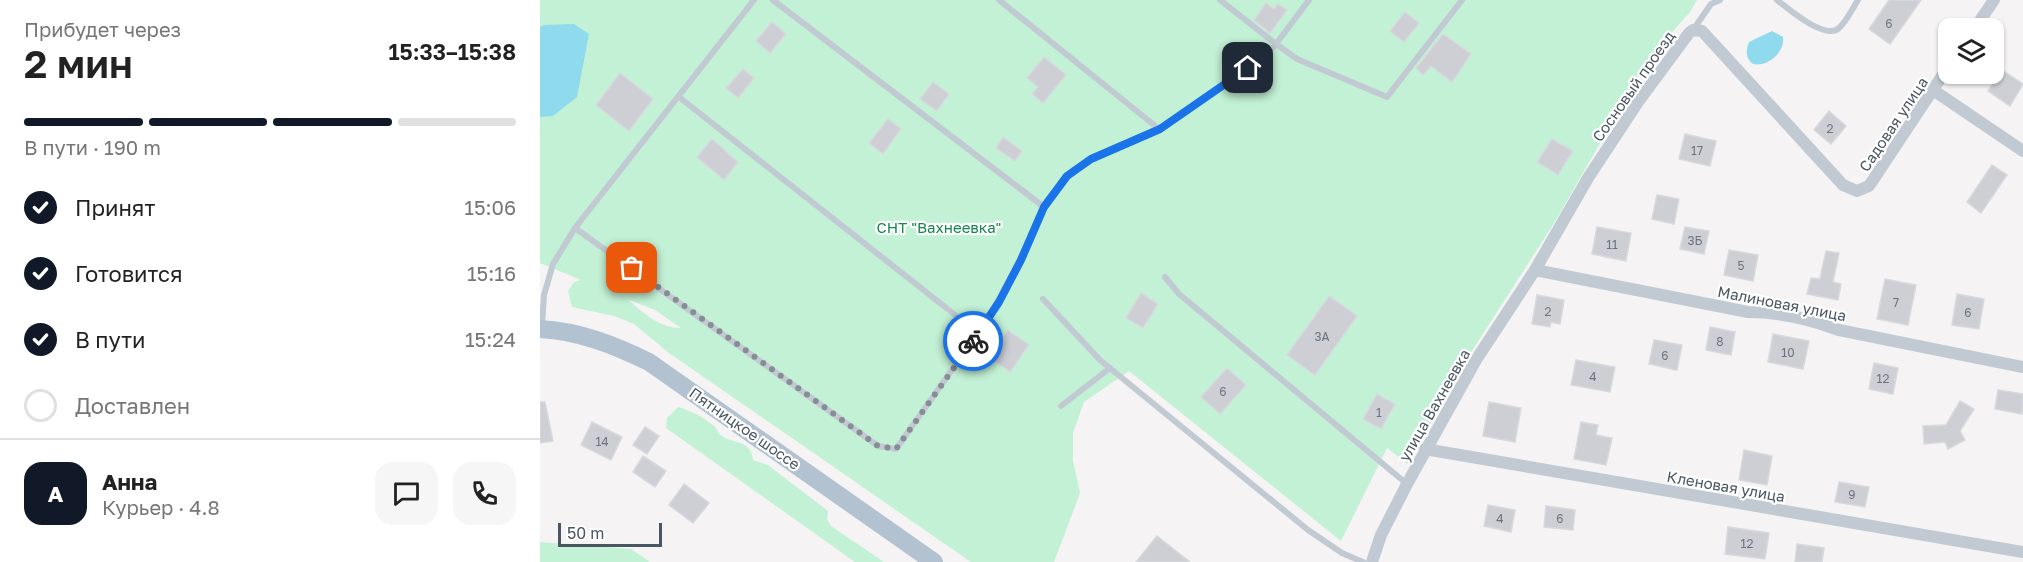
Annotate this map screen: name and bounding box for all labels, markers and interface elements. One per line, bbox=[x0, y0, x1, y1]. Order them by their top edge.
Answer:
house number: 6 bbox=[1885, 16, 1893, 31]
text: Прибудет через bbox=[24, 17, 181, 41]
map controls bbox=[1938, 18, 2004, 84]
button: layers bbox=[1938, 18, 2004, 84]
street label: Сосновый проезд bbox=[1588, 27, 1678, 145]
text: 15:33–15:38 bbox=[388, 38, 516, 65]
text: 2 мин bbox=[24, 40, 133, 87]
pin bbox=[1222, 42, 1273, 93]
icon: home bbox=[1231, 51, 1264, 84]
street label: Садовая улица bbox=[1855, 73, 1931, 175]
house number: 2 bbox=[1827, 121, 1834, 136]
text: В пути · 190 m bbox=[24, 135, 161, 159]
house number: 17 bbox=[1691, 143, 1703, 158]
icon: check bbox=[24, 191, 57, 224]
text: Принят bbox=[75, 194, 155, 221]
text: 15:06 bbox=[464, 195, 516, 219]
park label: СНТ "Вахнеевка" bbox=[877, 218, 1001, 236]
house number: 3Б bbox=[1687, 233, 1703, 248]
house number: 11 bbox=[1606, 237, 1618, 252]
pin bbox=[606, 242, 657, 293]
icon: bag bbox=[615, 251, 648, 284]
icon: check bbox=[24, 257, 57, 290]
house number: 5 bbox=[1738, 258, 1745, 273]
text: Готовится bbox=[75, 260, 183, 287]
text: 15:16 bbox=[467, 261, 516, 285]
street label: Малиновая улица bbox=[1716, 282, 1848, 324]
house number: 7 bbox=[1893, 295, 1899, 310]
house number: 2 bbox=[1545, 304, 1552, 319]
house number: 6 bbox=[1964, 305, 1972, 320]
courier bbox=[943, 311, 1003, 371]
icon: check bbox=[24, 323, 57, 356]
icon: bike bbox=[957, 325, 990, 358]
text: В пути bbox=[75, 326, 145, 353]
text: 15:24 bbox=[465, 327, 516, 351]
house number: 3А bbox=[1314, 329, 1330, 344]
house number: 8 bbox=[1716, 334, 1724, 349]
house number: 10 bbox=[1781, 345, 1795, 360]
street label: улица Вахнеевка bbox=[1395, 346, 1473, 464]
house number: 6 bbox=[1661, 348, 1669, 363]
house number: 4 bbox=[1589, 369, 1597, 384]
house number: 12 bbox=[1877, 371, 1889, 386]
street label: Пятницкое шоссе bbox=[686, 383, 804, 473]
house number: 6 bbox=[1219, 384, 1227, 399]
text: Доставлен bbox=[75, 392, 190, 419]
house number: 1 bbox=[1376, 405, 1382, 420]
house number: 14 bbox=[595, 434, 609, 449]
button: chat bbox=[375, 462, 438, 525]
button: phone bbox=[453, 462, 516, 525]
street label: Кленовая улица bbox=[1666, 467, 1786, 505]
text: Анна bbox=[102, 468, 157, 495]
text: А bbox=[48, 480, 63, 507]
house number: 9 bbox=[1848, 487, 1856, 502]
text: Курьер · 4.8 bbox=[102, 495, 220, 519]
house number: 4 bbox=[1496, 511, 1504, 526]
house number: 6 bbox=[1556, 511, 1564, 526]
scale bar bbox=[558, 520, 662, 548]
text: 50 m bbox=[567, 523, 604, 543]
house number: 12 bbox=[1741, 536, 1753, 551]

